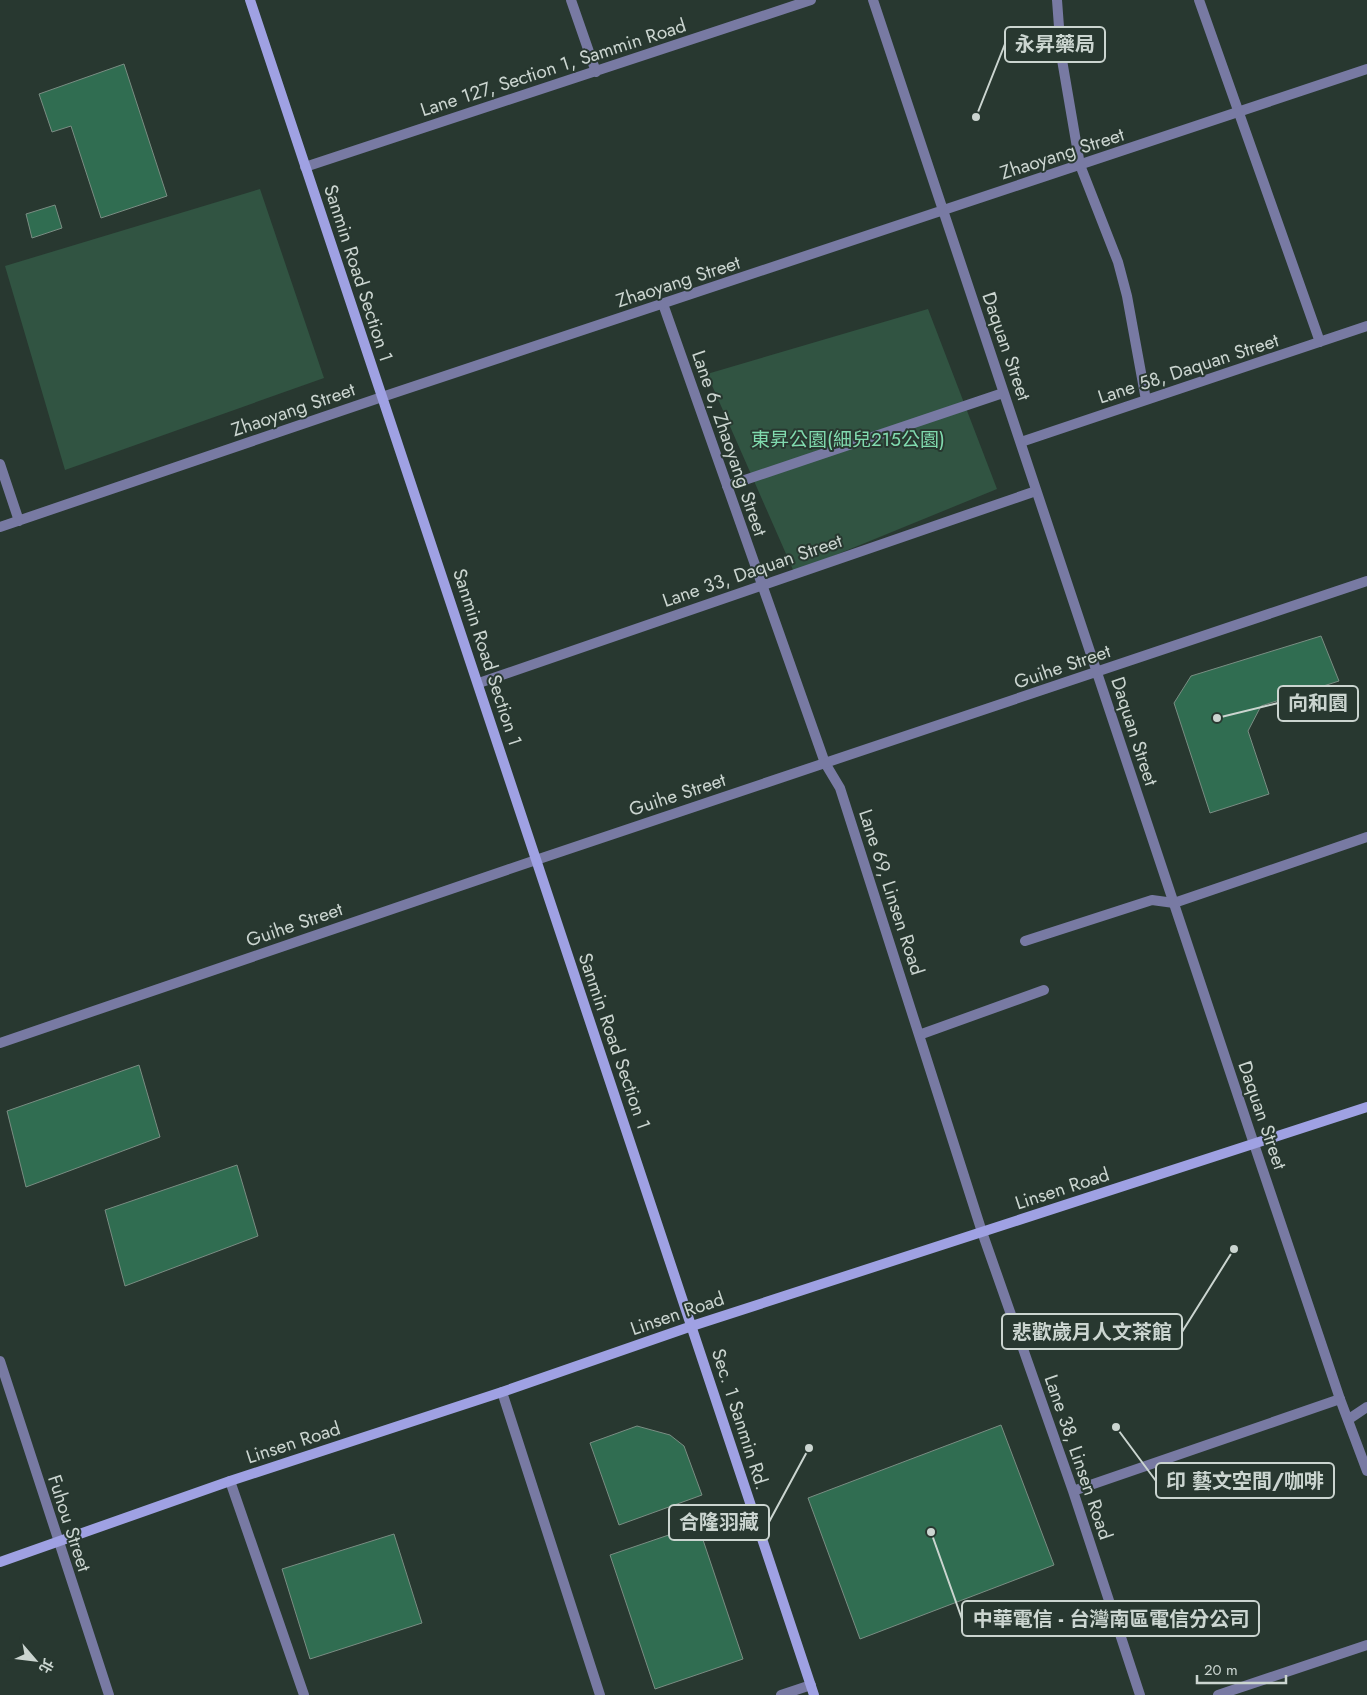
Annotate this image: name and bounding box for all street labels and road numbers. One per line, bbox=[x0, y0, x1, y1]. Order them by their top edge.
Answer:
street label: Lane 127, Section 1, Sammin Road bbox=[417, 12, 689, 123]
street label: Zhaoyang Street bbox=[997, 121, 1128, 186]
street label: Sanmin Road Section 1 bbox=[317, 181, 400, 365]
street label: Zhaoyang Street bbox=[613, 249, 744, 314]
street label: Daquan Street bbox=[975, 288, 1038, 404]
street label: Lane 58, Daquan Street bbox=[1094, 326, 1282, 410]
street label: Lane 6, Zhaoyang Street bbox=[685, 347, 774, 540]
street label: Zhaoyang Street bbox=[228, 376, 359, 443]
street label: Lane 33, Daquan Street bbox=[659, 527, 846, 614]
street label: Sanmin Road Section 1 bbox=[446, 565, 529, 749]
street label: Guihe Street bbox=[1010, 637, 1114, 696]
street label: Daquan Street bbox=[1104, 673, 1165, 789]
street label: Guihe Street bbox=[625, 766, 730, 823]
street label: Lane 69, Linsen Road bbox=[852, 806, 931, 979]
street label: Guihe Street bbox=[242, 895, 346, 954]
street label: Sanmin Road Section 1 bbox=[572, 949, 657, 1133]
street label: Daquan Street bbox=[1231, 1057, 1294, 1173]
street label: Linsen Road bbox=[1012, 1161, 1113, 1216]
street label: Linsen Road bbox=[627, 1285, 728, 1342]
street label: Sec. 1 Sanmin Rd. bbox=[705, 1345, 776, 1493]
street label: Lane 38, Linsen Road bbox=[1038, 1371, 1119, 1543]
street label: Linsen Road bbox=[243, 1415, 344, 1470]
street label: Fuhou Street bbox=[41, 1471, 98, 1576]

